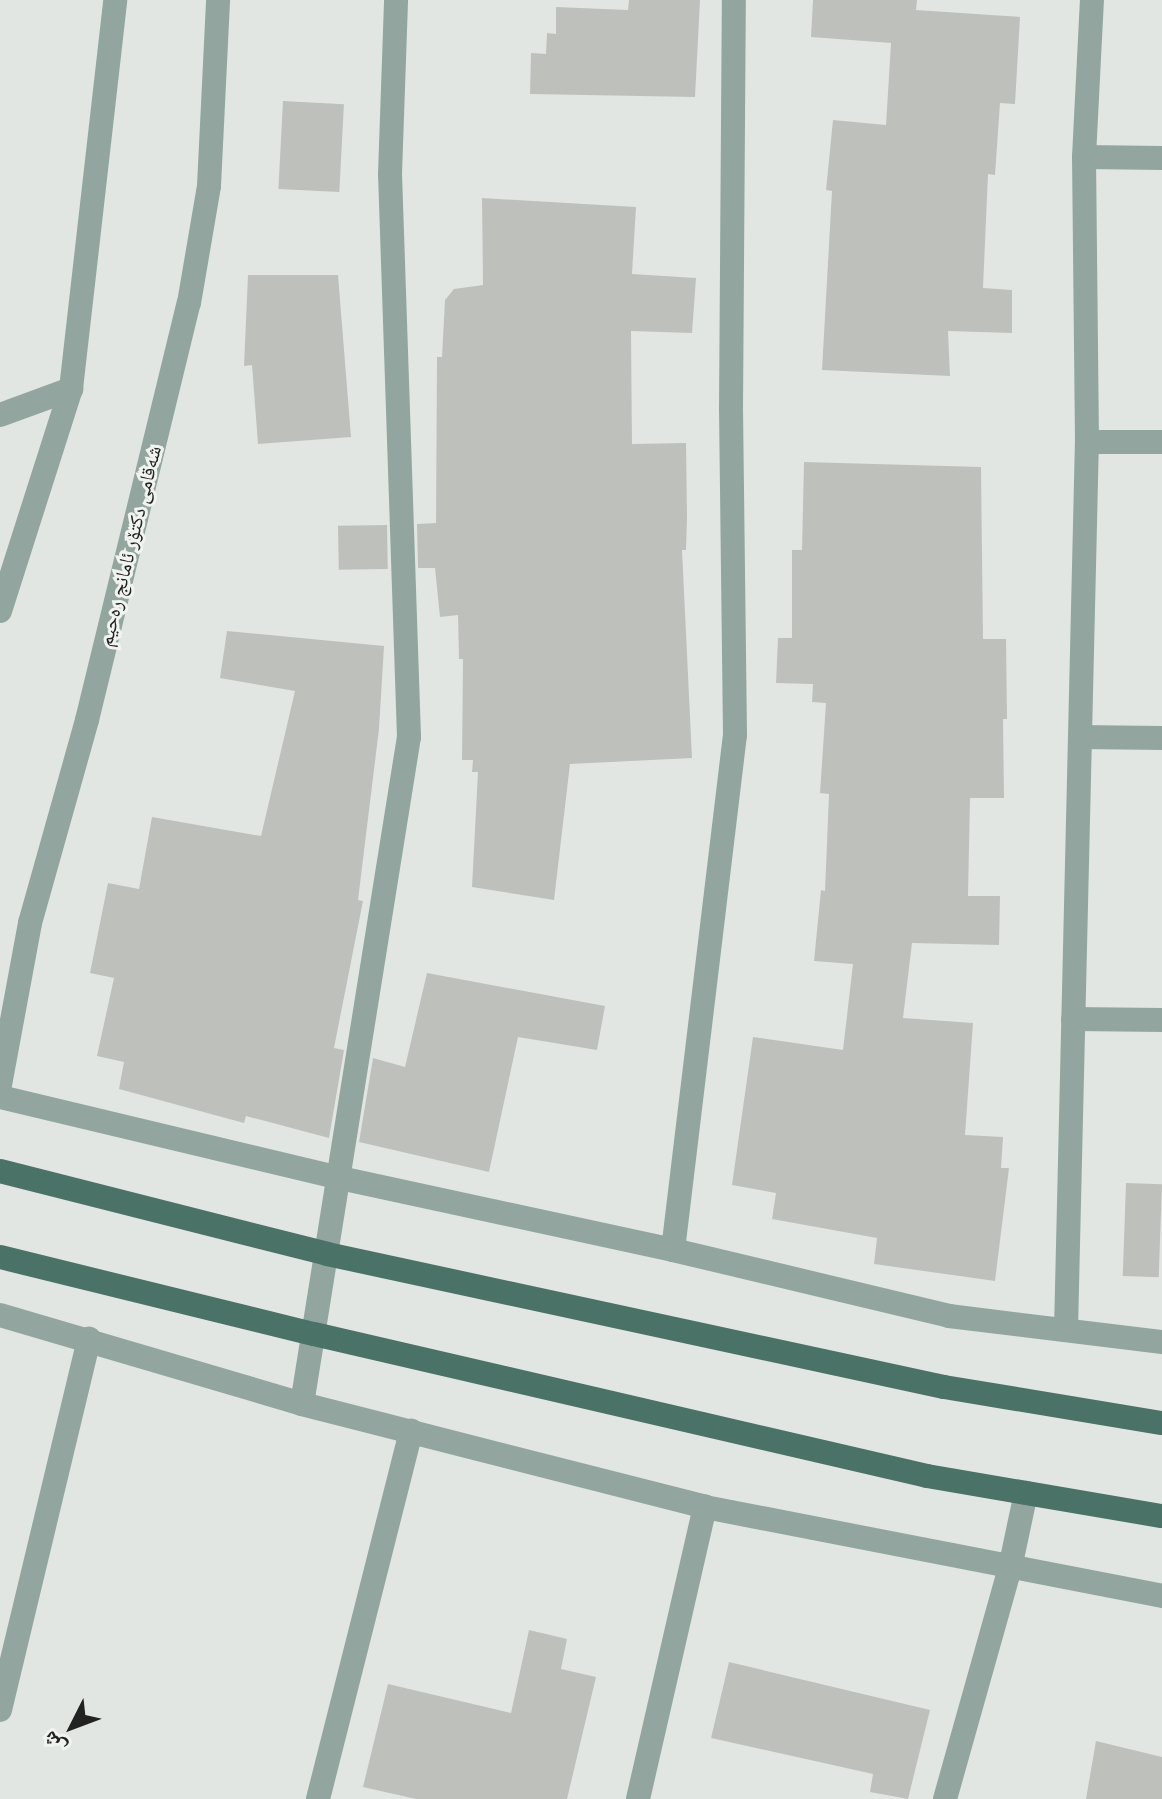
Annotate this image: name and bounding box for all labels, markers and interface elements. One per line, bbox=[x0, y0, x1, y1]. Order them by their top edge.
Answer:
street label: شەقامی دکتۆر ئامانج رەحیم bbox=[93, 443, 167, 649]
north arrow bbox=[32, 1687, 112, 1767]
text: ش bbox=[37, 1726, 71, 1760]

